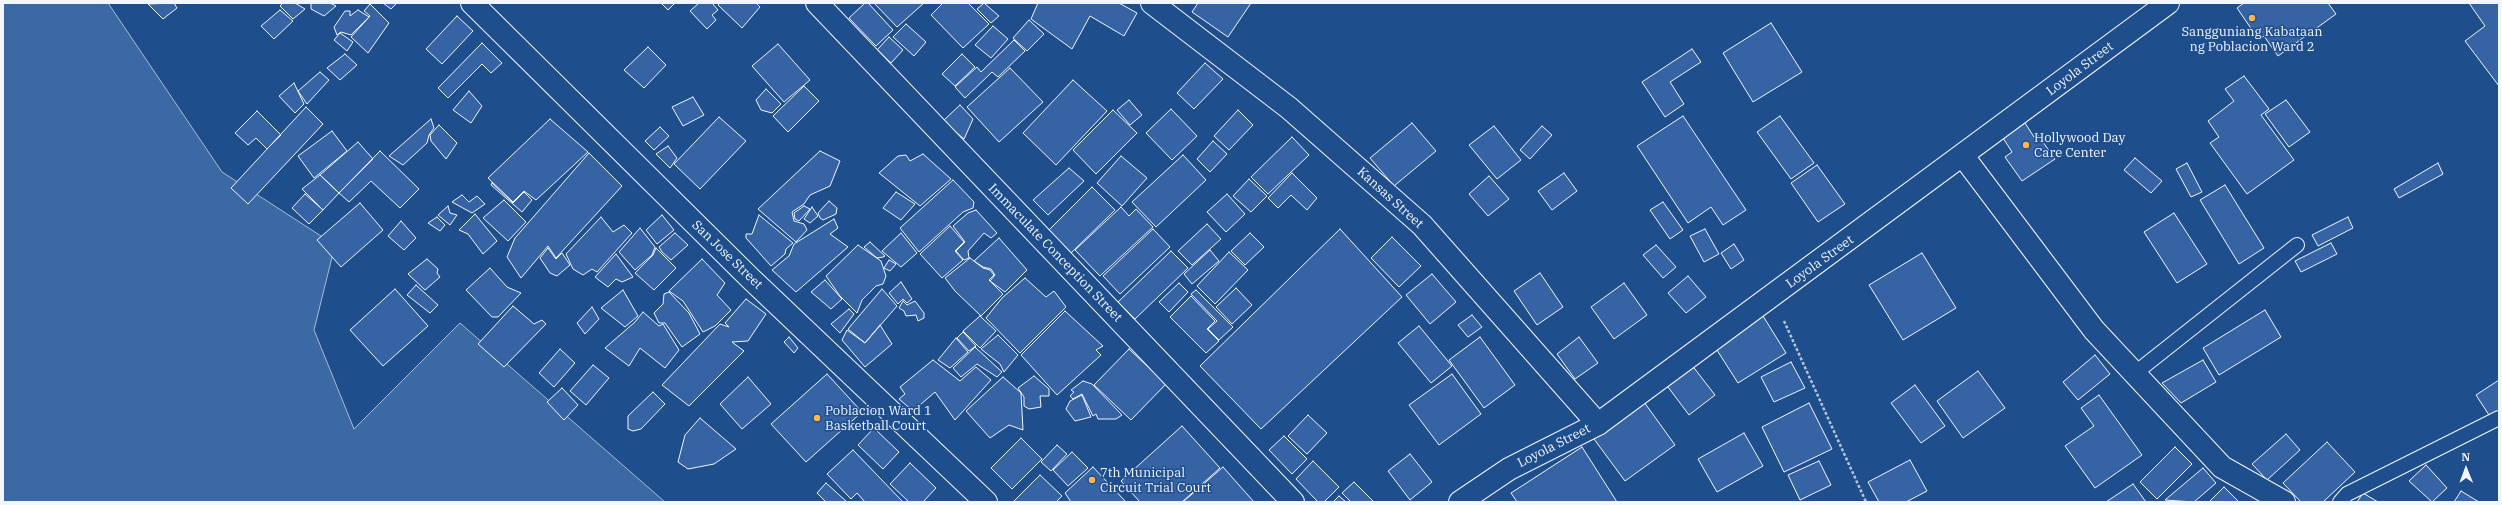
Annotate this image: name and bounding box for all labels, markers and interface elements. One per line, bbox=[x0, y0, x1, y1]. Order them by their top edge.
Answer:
marker: Sangguniang Kabataan ng Poblacion Ward 2 bbox=[2247, 13, 2257, 23]
place label: Sangguniang Kabataan ng Poblacion Ward 2 bbox=[2181, 24, 2323, 55]
street label: Loyola Street bbox=[2043, 39, 2117, 99]
place label: Hollywood Day Care Center bbox=[2034, 130, 2126, 161]
marker: Hollywood Day Care Center bbox=[2021, 140, 2031, 150]
street label: Kansas Street bbox=[1354, 164, 1426, 232]
street label: Immaculate Conception Street bbox=[985, 181, 1125, 325]
street label: San Jose Street bbox=[688, 217, 766, 293]
street label: Loyola Street bbox=[1783, 232, 1857, 292]
place label: Poblacion Ward 1 Basketball Court bbox=[825, 403, 932, 434]
marker: Poblacion Ward 1 Basketball Court bbox=[812, 413, 822, 423]
street label: Loyola Street bbox=[1515, 421, 1593, 471]
north arrow bbox=[2446, 449, 2486, 489]
text: N bbox=[2461, 450, 2470, 464]
place label: 7th Municipal Circuit Trial Court bbox=[1100, 465, 1211, 496]
marker: 7th Municipal Circuit Trial Court bbox=[1087, 475, 1097, 485]

